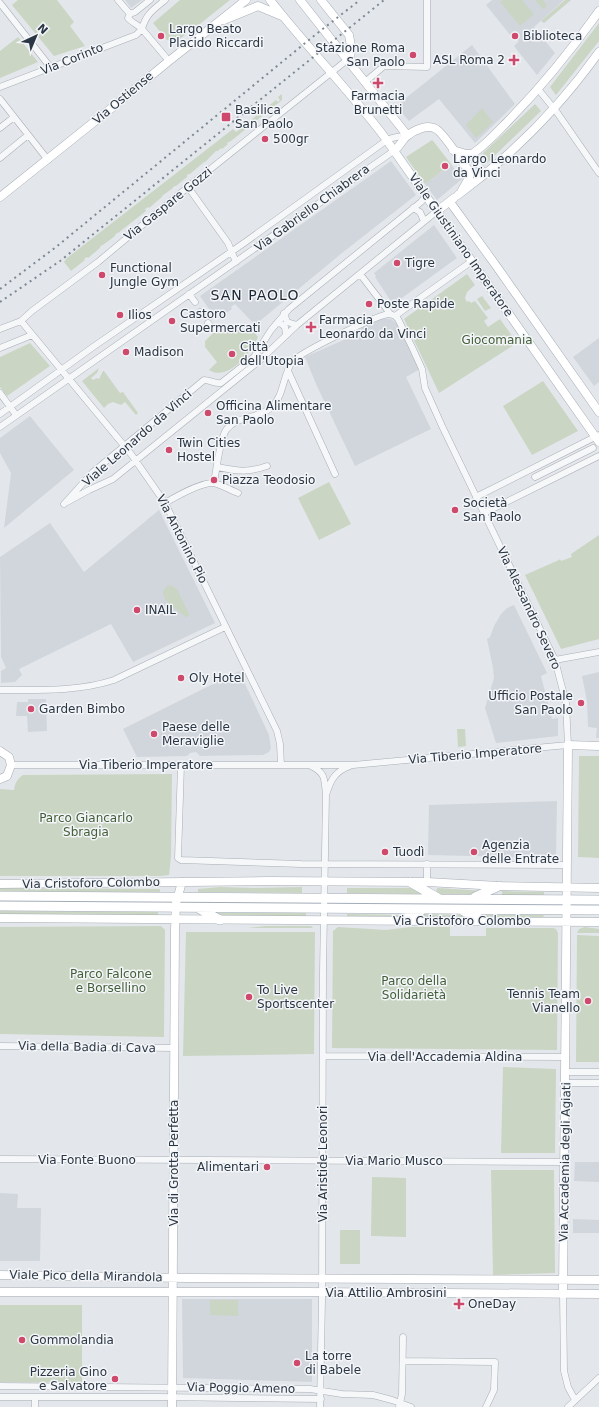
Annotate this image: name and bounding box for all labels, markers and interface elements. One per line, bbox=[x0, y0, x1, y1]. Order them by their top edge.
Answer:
north arrow bbox=[16, 16, 56, 56]
text: N bbox=[35, 21, 50, 37]
place label: Largo Beato Placido Riccardi bbox=[169, 22, 264, 50]
place label: Biblioteca bbox=[523, 29, 582, 43]
marker: Largo Beato Placido Riccardi bbox=[156, 31, 166, 41]
marker: Biblioteca bbox=[510, 31, 520, 41]
street label: Via Corinto bbox=[39, 40, 105, 78]
place label: Stazione Roma San Paolo bbox=[315, 41, 405, 69]
marker: Stazione Roma San Paolo bbox=[408, 50, 418, 60]
place label: ASL Roma 2 bbox=[433, 53, 505, 67]
marker: ASL Roma 2 bbox=[508, 54, 520, 66]
street label: Via Ostiense bbox=[90, 69, 156, 127]
marker: Farmacia Brunetti bbox=[373, 78, 383, 88]
place label: Farmacia Brunetti bbox=[351, 89, 405, 117]
place label: Basilica San Paolo bbox=[235, 103, 293, 131]
marker: Basilica San Paolo bbox=[220, 111, 232, 123]
place label: 500gr bbox=[273, 132, 309, 146]
marker: 500gr bbox=[260, 134, 270, 144]
place label: Largo Leonardo da Vinci bbox=[453, 152, 546, 180]
marker: Largo Leonardo da Vinci bbox=[440, 161, 450, 171]
street label: Via Gabriello Chiabrera bbox=[252, 162, 372, 254]
street label: Via Gaspare Gozzi bbox=[121, 164, 215, 244]
street label: Viale Giustiniano Imperatore bbox=[406, 171, 516, 319]
place label: Tigre bbox=[404, 256, 435, 270]
marker: Tigre bbox=[392, 258, 402, 268]
place label: Functional Jungle Gym bbox=[109, 261, 179, 289]
marker: Functional Jungle Gym bbox=[97, 270, 107, 280]
district label: SAN PAOLO bbox=[211, 287, 299, 303]
place label: Poste Rapide bbox=[377, 297, 455, 311]
marker: Poste Rapide bbox=[364, 299, 374, 309]
place label: Castoro Supermercati bbox=[180, 307, 261, 335]
place label: Ilios bbox=[128, 308, 152, 322]
marker: Ilios bbox=[115, 310, 125, 320]
place label: Farmacia Leonardo da Vinci bbox=[319, 313, 426, 341]
marker: Castoro Supermercati bbox=[167, 316, 177, 326]
marker: Farmacia Leonardo da Vinci bbox=[306, 322, 316, 332]
park label: Giocomania bbox=[461, 333, 533, 347]
place label: Città dell'Utopia bbox=[240, 340, 304, 368]
place label: Madison bbox=[134, 345, 184, 359]
marker: Madison bbox=[121, 347, 131, 357]
marker: Città dell'Utopia bbox=[227, 349, 237, 359]
street label: Viale Leonardo da Vinci bbox=[79, 387, 195, 489]
place label: Officina Alimentare San Paolo bbox=[216, 399, 331, 427]
marker: Officina Alimentare San Paolo bbox=[203, 408, 213, 418]
place label: Twin Cities Hostel bbox=[176, 436, 240, 464]
marker: Twin Cities Hostel bbox=[164, 445, 174, 455]
place label: Piazza Teodosio bbox=[222, 473, 315, 487]
marker: Piazza Teodosio bbox=[209, 475, 219, 485]
street label: Via Antonino Pio bbox=[154, 492, 210, 586]
place label: Società San Paolo bbox=[463, 496, 521, 524]
marker: Società San Paolo bbox=[450, 505, 460, 515]
street label: Via Alessandro Severo bbox=[494, 544, 564, 672]
place label: INAIL bbox=[145, 603, 176, 617]
marker: INAIL bbox=[132, 605, 142, 615]
place label: Oly Hotel bbox=[189, 671, 244, 685]
marker: Oly Hotel bbox=[176, 673, 186, 683]
place label: Ufficio Postale San Paolo bbox=[488, 689, 573, 717]
marker: Ufficio Postale San Paolo bbox=[576, 698, 586, 708]
place label: Garden Bimbo bbox=[39, 702, 125, 716]
marker: Garden Bimbo bbox=[26, 704, 36, 714]
place label: Paese delle Meraviglie bbox=[162, 720, 230, 748]
marker: Paese delle Meraviglie bbox=[149, 729, 159, 739]
street label: Via Tiberio Imperatore bbox=[408, 741, 542, 767]
street label: Via Tiberio Imperatore bbox=[79, 758, 213, 772]
park label: Parco Giancarlo Sbragia bbox=[39, 811, 133, 839]
place label: Agenzia delle Entrate bbox=[482, 838, 559, 866]
place label: Tuodì bbox=[392, 845, 424, 859]
marker: Tuodì bbox=[380, 847, 390, 857]
marker: Agenzia delle Entrate bbox=[469, 847, 479, 857]
street label: Via Cristoforo Colombo bbox=[22, 875, 160, 891]
street label: Via Cristoforo Colombo bbox=[393, 914, 531, 928]
park label: Parco Falcone e Borsellino bbox=[70, 967, 152, 995]
park label: Parco della Solidarietà bbox=[381, 974, 447, 1002]
place label: To Live Sportscenter bbox=[256, 983, 334, 1011]
place label: Tennis Team Vianello bbox=[506, 987, 580, 1015]
marker: To Live Sportscenter bbox=[244, 992, 254, 1002]
marker: Tennis Team Vianello bbox=[583, 996, 593, 1006]
street label: Via della Badia di Cava bbox=[18, 1039, 156, 1055]
street label: Via dell'Accademia Aldina bbox=[368, 1050, 522, 1064]
street label: Via Accademia degli Agiati bbox=[557, 1082, 573, 1242]
street label: Via di Grotta Perfetta bbox=[167, 1100, 181, 1226]
street label: Via Aristide Leonori bbox=[316, 1106, 330, 1222]
street label: Via Fonte Buono bbox=[38, 1153, 136, 1167]
street label: Via Mario Musco bbox=[345, 1154, 443, 1168]
place label: Alimentari bbox=[197, 1160, 259, 1174]
marker: Alimentari bbox=[262, 1162, 272, 1172]
street label: Viale Pico della Mirandola bbox=[9, 1268, 163, 1284]
street label: Via Attilio Ambrosini bbox=[325, 1286, 447, 1300]
place label: OneDay bbox=[468, 1297, 516, 1311]
marker: OneDay bbox=[453, 1298, 465, 1310]
place label: Gommolandia bbox=[30, 1333, 114, 1347]
marker: Gommolandia bbox=[17, 1335, 27, 1345]
place label: La torre di Babele bbox=[305, 1349, 361, 1377]
marker: La torre di Babele bbox=[292, 1358, 302, 1368]
place label: Pizzeria Gino e Salvatore bbox=[30, 1365, 107, 1393]
marker: Pizzeria Gino e Salvatore bbox=[110, 1374, 120, 1384]
street label: Via Poggio Ameno bbox=[187, 1380, 295, 1396]

